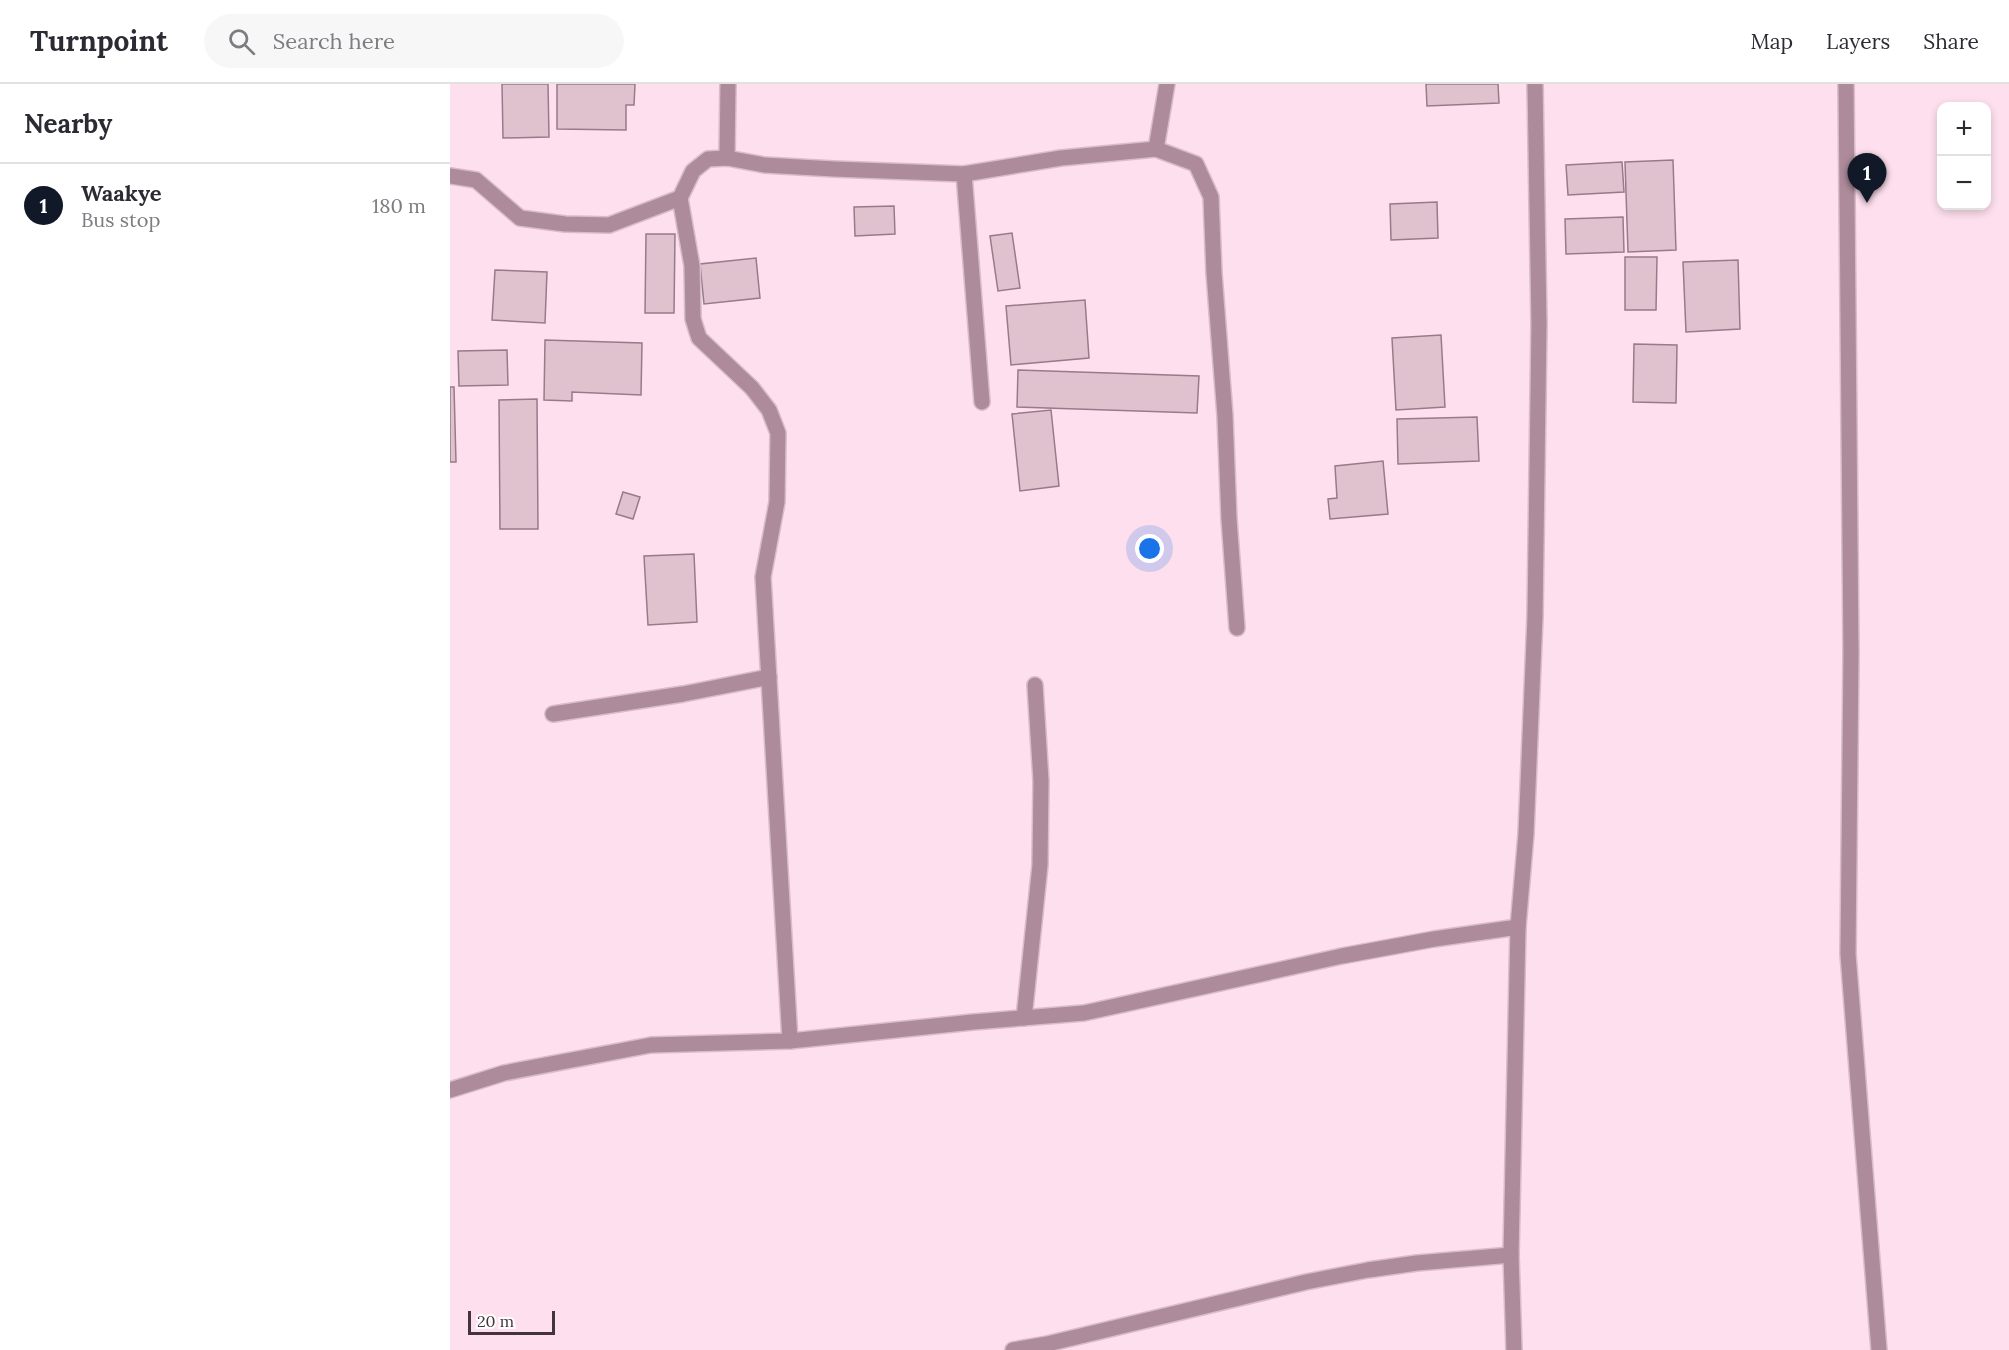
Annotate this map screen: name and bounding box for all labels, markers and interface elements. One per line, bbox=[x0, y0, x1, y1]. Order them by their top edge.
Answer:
search box bbox=[204, 14, 624, 68]
text: Turnpoint bbox=[30, 23, 168, 59]
icon: search bbox=[225, 25, 258, 58]
text: Search here bbox=[273, 27, 395, 55]
text: Map bbox=[1750, 28, 1793, 55]
text: Layers bbox=[1826, 28, 1890, 55]
text: Share bbox=[1923, 28, 1979, 55]
map controls bbox=[1937, 102, 1991, 210]
button: + bbox=[1937, 102, 1991, 156]
text: Nearby bbox=[24, 107, 112, 140]
pin: 1 bbox=[1848, 154, 1886, 203]
button: − bbox=[1937, 156, 1991, 210]
text: Waakye bbox=[81, 179, 162, 207]
text: 1 bbox=[39, 193, 48, 218]
text: 180 m bbox=[372, 193, 426, 218]
text: Bus stop bbox=[81, 207, 160, 232]
your location bbox=[1135, 534, 1164, 563]
scale bar bbox=[468, 1308, 555, 1336]
text: 20 m bbox=[477, 1311, 514, 1331]

